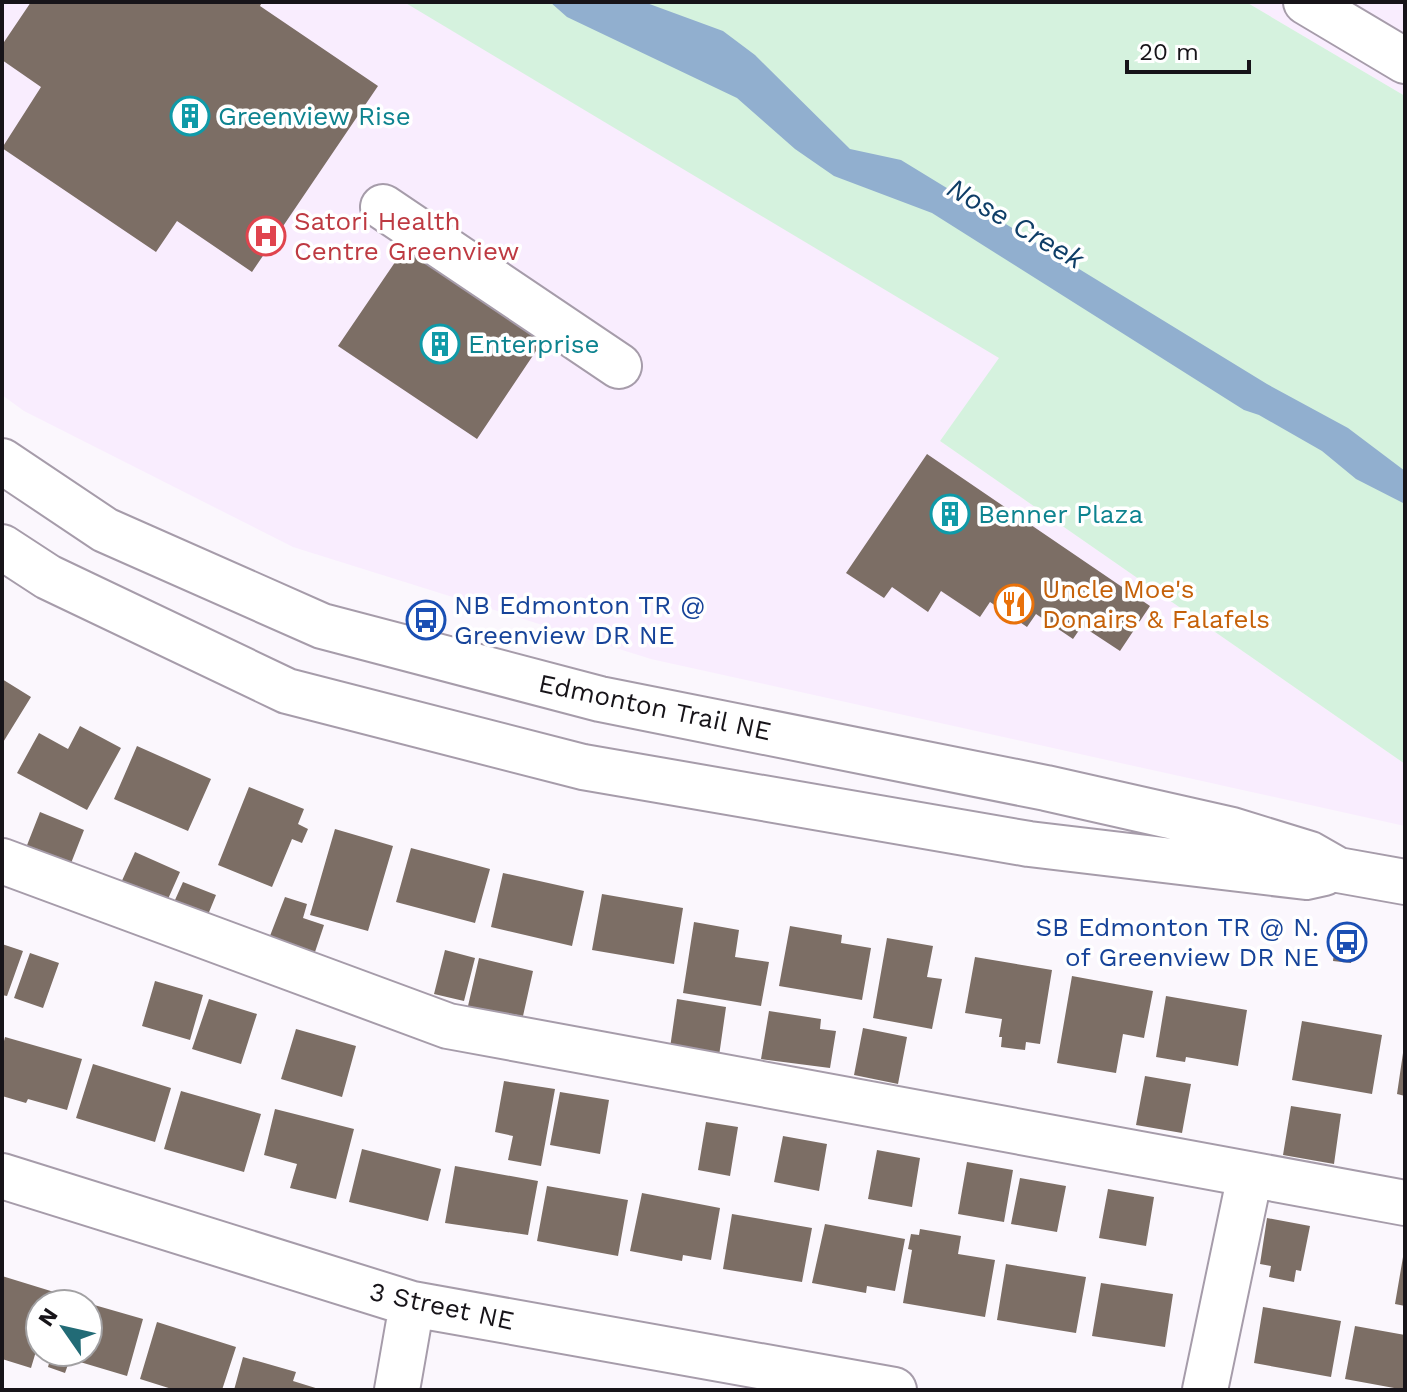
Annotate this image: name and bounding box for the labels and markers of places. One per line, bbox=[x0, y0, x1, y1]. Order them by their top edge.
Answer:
building icon: Greenview Rise bbox=[169, 95, 211, 137]
place label: Greenview Rise bbox=[218, 101, 411, 131]
place label: Satori Health Centre Greenview bbox=[294, 206, 520, 266]
hospital icon: Satori Health Centre Greenview bbox=[245, 215, 287, 257]
building icon: Enterprise bbox=[419, 323, 461, 365]
place label: Enterprise bbox=[468, 329, 600, 359]
building icon: Benner Plaza bbox=[929, 493, 971, 535]
place label: Benner Plaza bbox=[978, 499, 1143, 529]
place label: Uncle Moe's Donairs & Falafels bbox=[1042, 574, 1270, 634]
restaurant icon: Uncle Moe's Donairs & Falafels bbox=[993, 583, 1035, 625]
place label: NB Edmonton TR @ Greenview DR NE bbox=[454, 590, 705, 650]
bus stop icon: NB Edmonton TR @ Greenview DR NE bbox=[405, 599, 447, 641]
place label: SB Edmonton TR @ N. of Greenview DR NE bbox=[1035, 912, 1319, 972]
bus stop icon: SB Edmonton TR @ N. of Greenview DR NE bbox=[1326, 921, 1368, 963]

